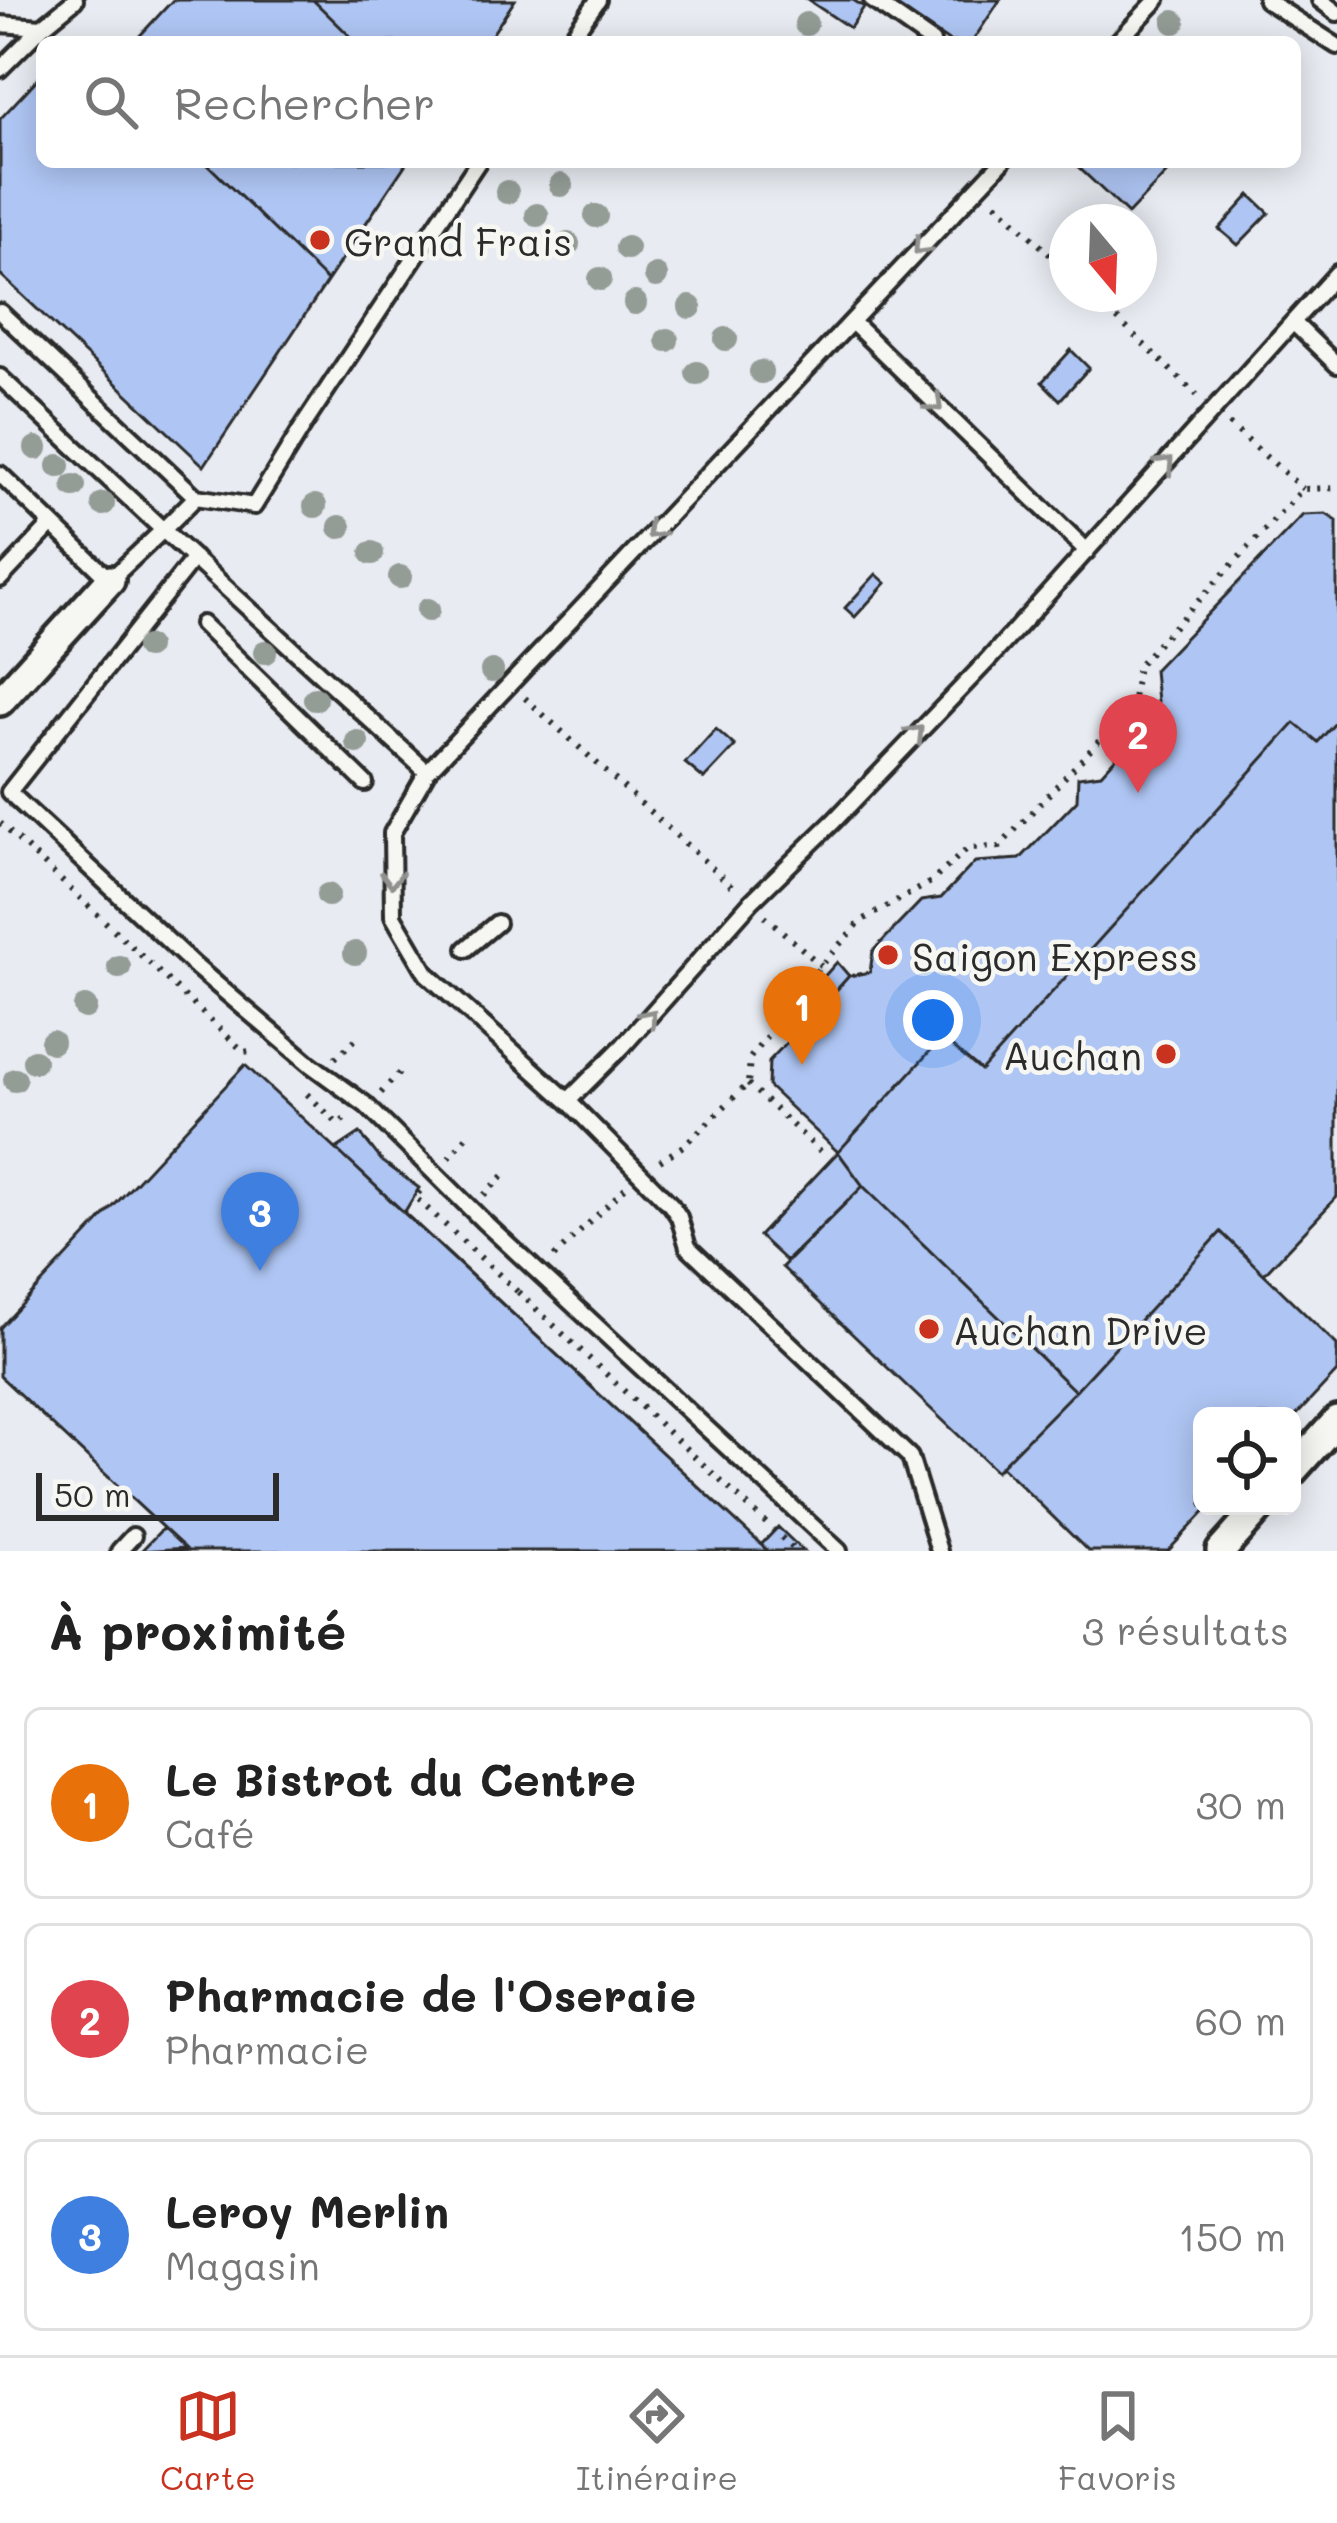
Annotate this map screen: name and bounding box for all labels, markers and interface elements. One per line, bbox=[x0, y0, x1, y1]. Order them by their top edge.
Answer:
search box bbox=[36, 36, 1301, 168]
icon: search bbox=[78, 69, 144, 135]
text: Rechercher bbox=[174, 73, 435, 131]
north arrow bbox=[1049, 204, 1157, 312]
place label: Grand Frais bbox=[344, 215, 572, 266]
marker: Grand Frais bbox=[307, 227, 333, 253]
one-way arrow bbox=[914, 233, 936, 255]
one-way arrow bbox=[922, 389, 943, 411]
one-way arrow bbox=[1151, 457, 1173, 478]
one-way arrow bbox=[647, 517, 669, 539]
pin: 2 bbox=[1099, 694, 1177, 793]
one-way arrow bbox=[902, 725, 924, 747]
one-way arrow bbox=[379, 870, 405, 889]
place label: Saigon Express bbox=[912, 930, 1198, 982]
marker: Saigon Express bbox=[875, 942, 901, 968]
pin: 1 bbox=[763, 966, 841, 1065]
your location bbox=[903, 990, 963, 1050]
one-way arrow bbox=[634, 1009, 656, 1031]
place label: Auchan bbox=[1003, 1029, 1142, 1080]
marker: Auchan bbox=[1153, 1041, 1179, 1067]
pin: 3 bbox=[221, 1172, 299, 1271]
place label: Auchan Drive bbox=[953, 1304, 1208, 1355]
marker: Auchan Drive bbox=[916, 1316, 942, 1342]
map controls bbox=[1193, 1407, 1301, 1515]
button: locate bbox=[1193, 1407, 1301, 1515]
scale bar bbox=[36, 1467, 279, 1520]
text: 50 m bbox=[54, 1472, 130, 1515]
text: À proximité bbox=[48, 1596, 346, 1663]
text: 3 résultats bbox=[1082, 1604, 1289, 1655]
text: Le Bistrot du Centre bbox=[165, 1749, 636, 1807]
text: 1 bbox=[81, 1778, 99, 1829]
text: 30 m bbox=[1196, 1778, 1286, 1829]
text: Café bbox=[165, 1807, 255, 1858]
text: Pharmacie de l'Oseraie bbox=[165, 1965, 696, 2023]
text: 2 bbox=[79, 1994, 101, 2045]
text: 60 m bbox=[1195, 1994, 1286, 2045]
text: Pharmacie bbox=[165, 2023, 369, 2074]
text: Leroy Merlin bbox=[165, 2181, 449, 2239]
text: 3 bbox=[78, 2210, 102, 2261]
text: 150 m bbox=[1178, 2210, 1286, 2261]
text: Magasin bbox=[165, 2239, 320, 2290]
tab: Carte bbox=[160, 2383, 256, 2498]
tab: Itinéraire bbox=[576, 2383, 738, 2498]
tab: Favoris bbox=[1058, 2383, 1177, 2498]

